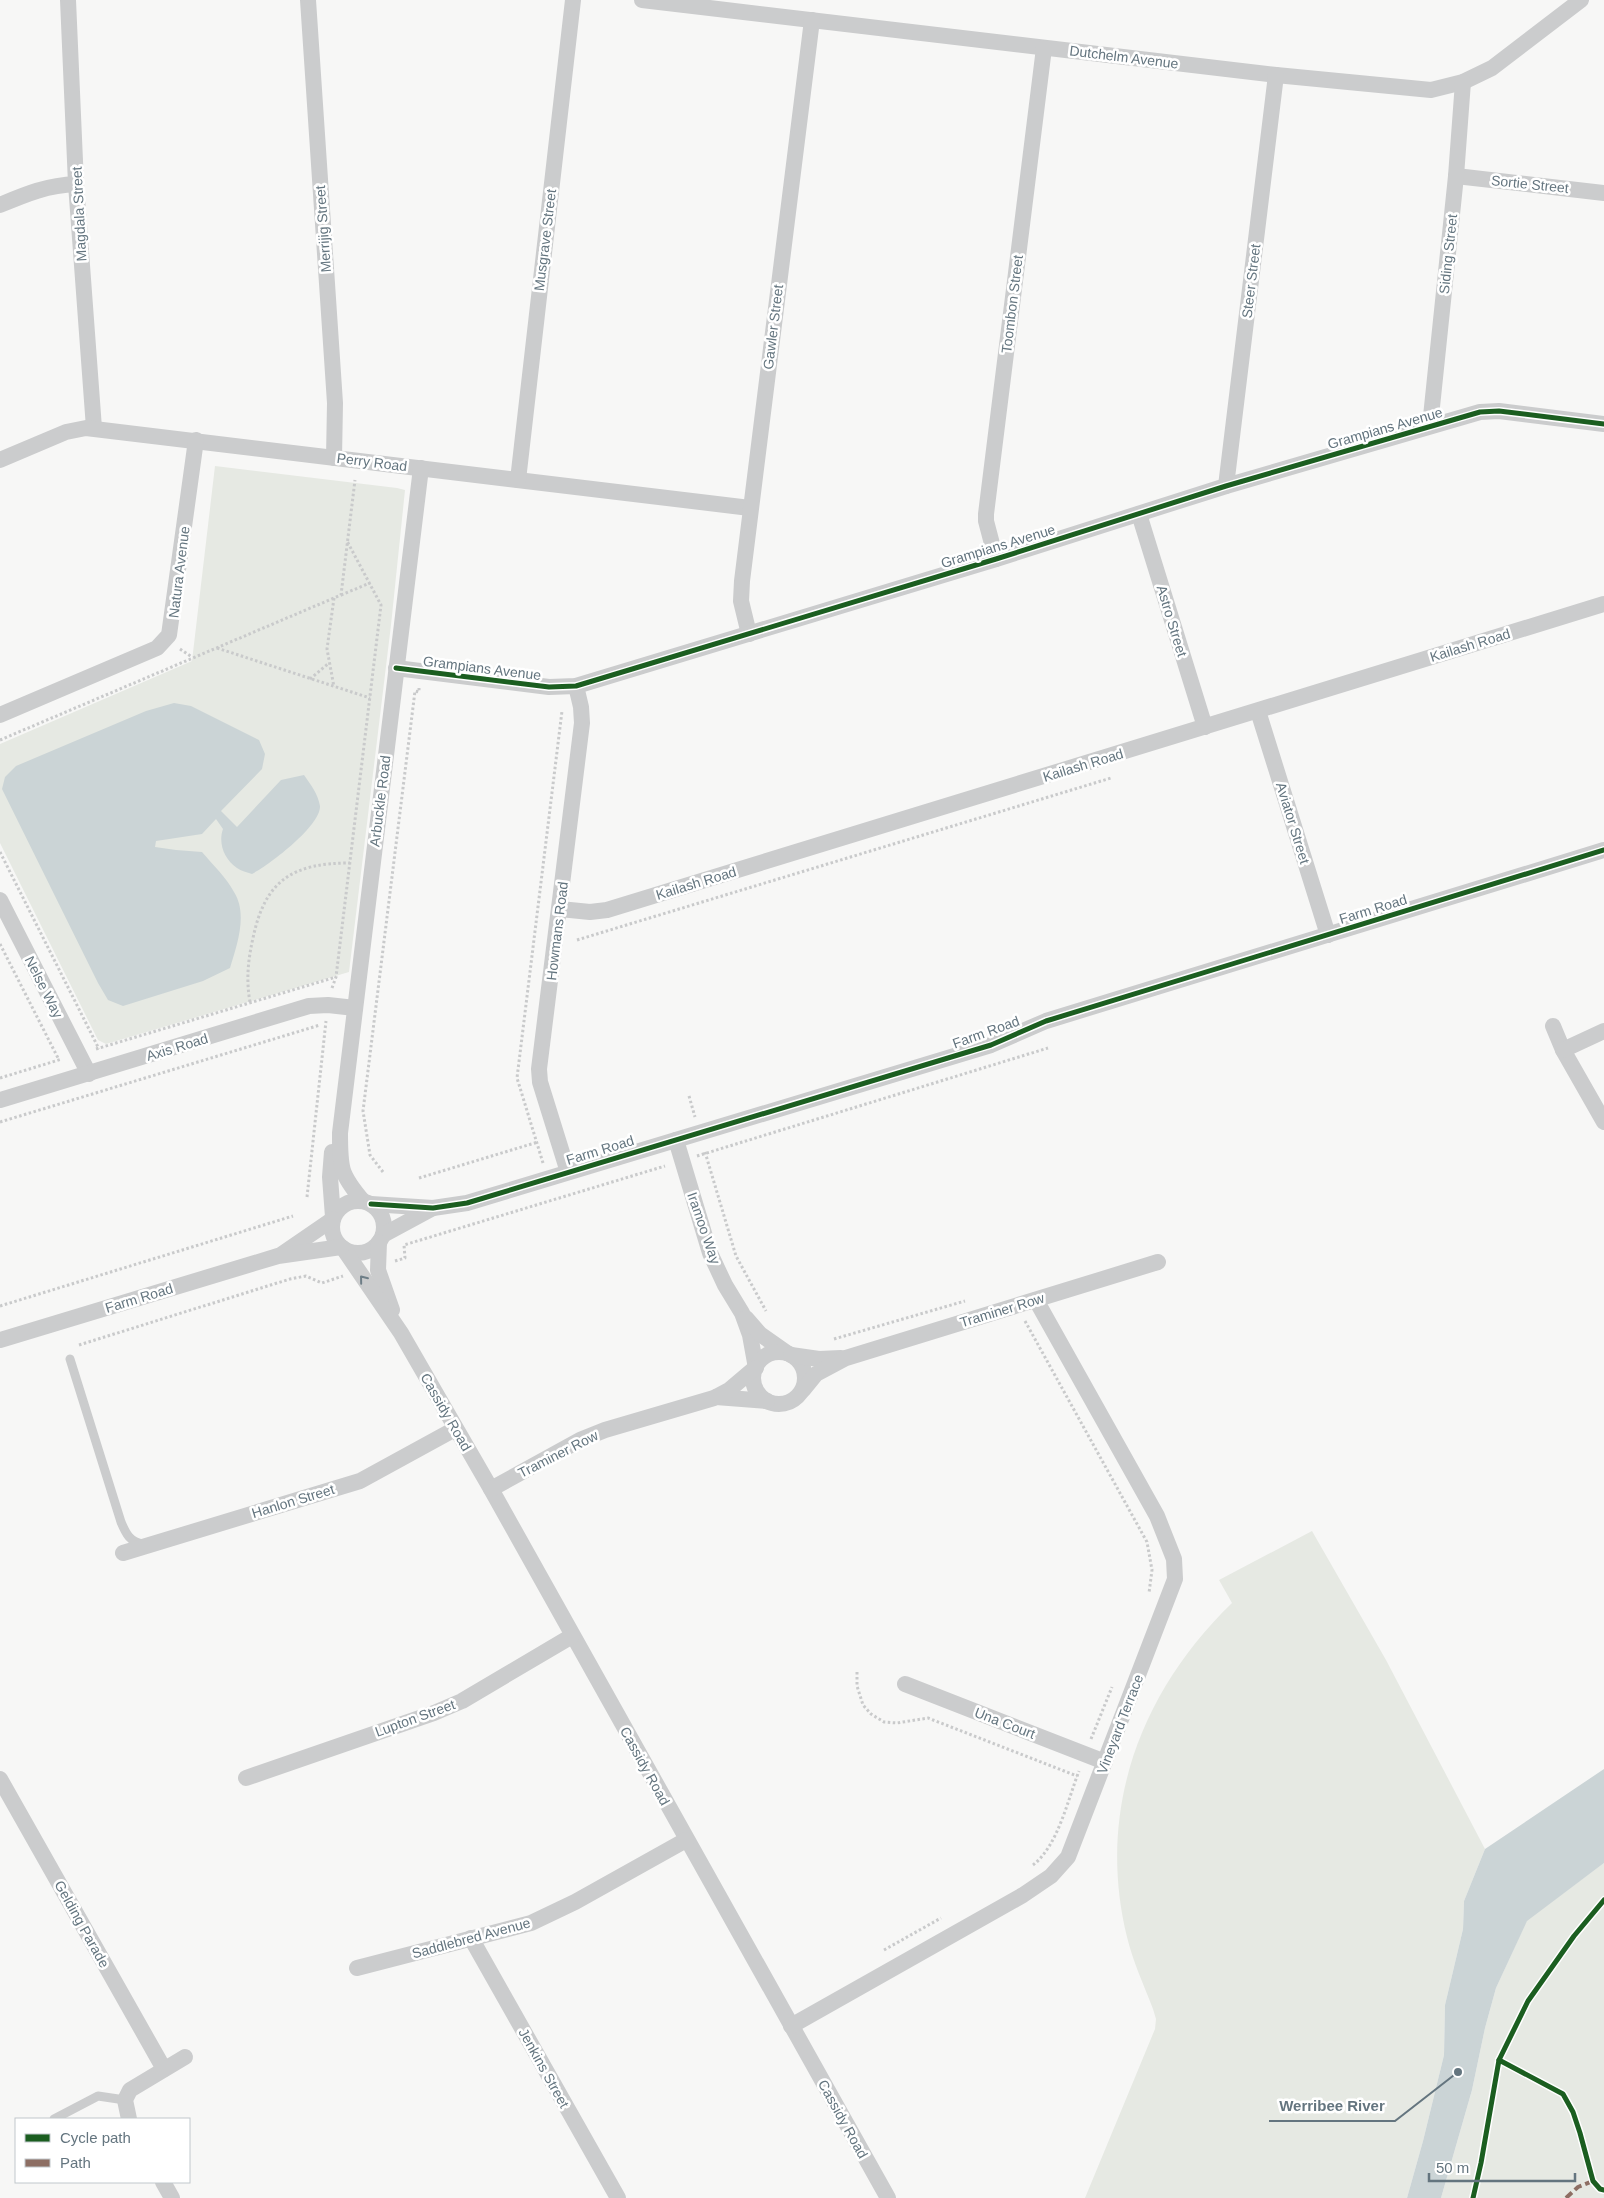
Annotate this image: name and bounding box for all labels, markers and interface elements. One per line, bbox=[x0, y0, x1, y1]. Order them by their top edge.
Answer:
street label: Dutchelm Avenue bbox=[1069, 42, 1180, 72]
street label: Magdala Street bbox=[69, 166, 89, 262]
street label: Sortie Street bbox=[1490, 172, 1570, 196]
street label: Merrijig Street bbox=[312, 185, 334, 273]
street label: Musgrave Street bbox=[531, 188, 559, 292]
street label: Siding Street bbox=[1436, 213, 1460, 295]
street label: Steer Street bbox=[1239, 243, 1264, 319]
street label: Toombon Street bbox=[998, 254, 1026, 354]
street label: Gawler Street bbox=[760, 283, 786, 370]
street label: Grampians Avenue bbox=[1326, 404, 1445, 452]
street label: Perry Road bbox=[336, 450, 408, 474]
street label: Grampians Avenue bbox=[939, 521, 1057, 571]
street label: Natura Avenue bbox=[165, 525, 193, 619]
street label: Astro Street bbox=[1154, 583, 1190, 659]
street label: Kailash Road bbox=[1428, 625, 1512, 665]
street label: Grampians Avenue bbox=[422, 653, 542, 683]
street label: Kailash Road bbox=[1041, 745, 1125, 785]
street label: Arbuckle Road bbox=[366, 754, 394, 848]
street label: Aviator Street bbox=[1273, 780, 1313, 866]
street label: Kailash Road bbox=[654, 863, 738, 903]
street label: Howmans Road bbox=[543, 881, 571, 981]
street label: Farm Road bbox=[1337, 891, 1409, 927]
street label: Nelse Way bbox=[22, 953, 66, 1021]
street label: Farm Road bbox=[950, 1013, 1022, 1051]
street label: Axis Road bbox=[144, 1030, 210, 1064]
street label: Farm Road bbox=[564, 1132, 636, 1168]
street label: Iramoo Way bbox=[684, 1190, 724, 1266]
one-way arrow bbox=[360, 1276, 368, 1285]
street label: Farm Road bbox=[103, 1280, 175, 1316]
street label: Traminer Row bbox=[958, 1289, 1047, 1330]
street label: Cassidy Road bbox=[417, 1370, 475, 1454]
street label: Traminer Row bbox=[515, 1427, 601, 1481]
street label: Hanlon Street bbox=[250, 1481, 336, 1521]
street label: Vineyard Terrace bbox=[1094, 1672, 1146, 1776]
street label: Lupton Street bbox=[373, 1696, 457, 1740]
street label: Una Court bbox=[972, 1704, 1038, 1742]
street label: Cassidy Road bbox=[617, 1724, 673, 1808]
street label: Gelding Parade bbox=[51, 1878, 113, 1971]
street label: Saddlebred Avenue bbox=[410, 1914, 532, 1962]
street label: Jenkins Street bbox=[515, 2025, 573, 2111]
street label: Cassidy Road bbox=[815, 2077, 871, 2161]
callout: Werribee River bbox=[1269, 2091, 1395, 2121]
text: Werribee River bbox=[1279, 2097, 1385, 2114]
legend bbox=[15, 2118, 190, 2183]
text: Cycle path bbox=[60, 2129, 131, 2146]
scale bar bbox=[1429, 2150, 1575, 2182]
text: Path bbox=[60, 2154, 91, 2171]
text: 50 m bbox=[1436, 2159, 1469, 2176]

